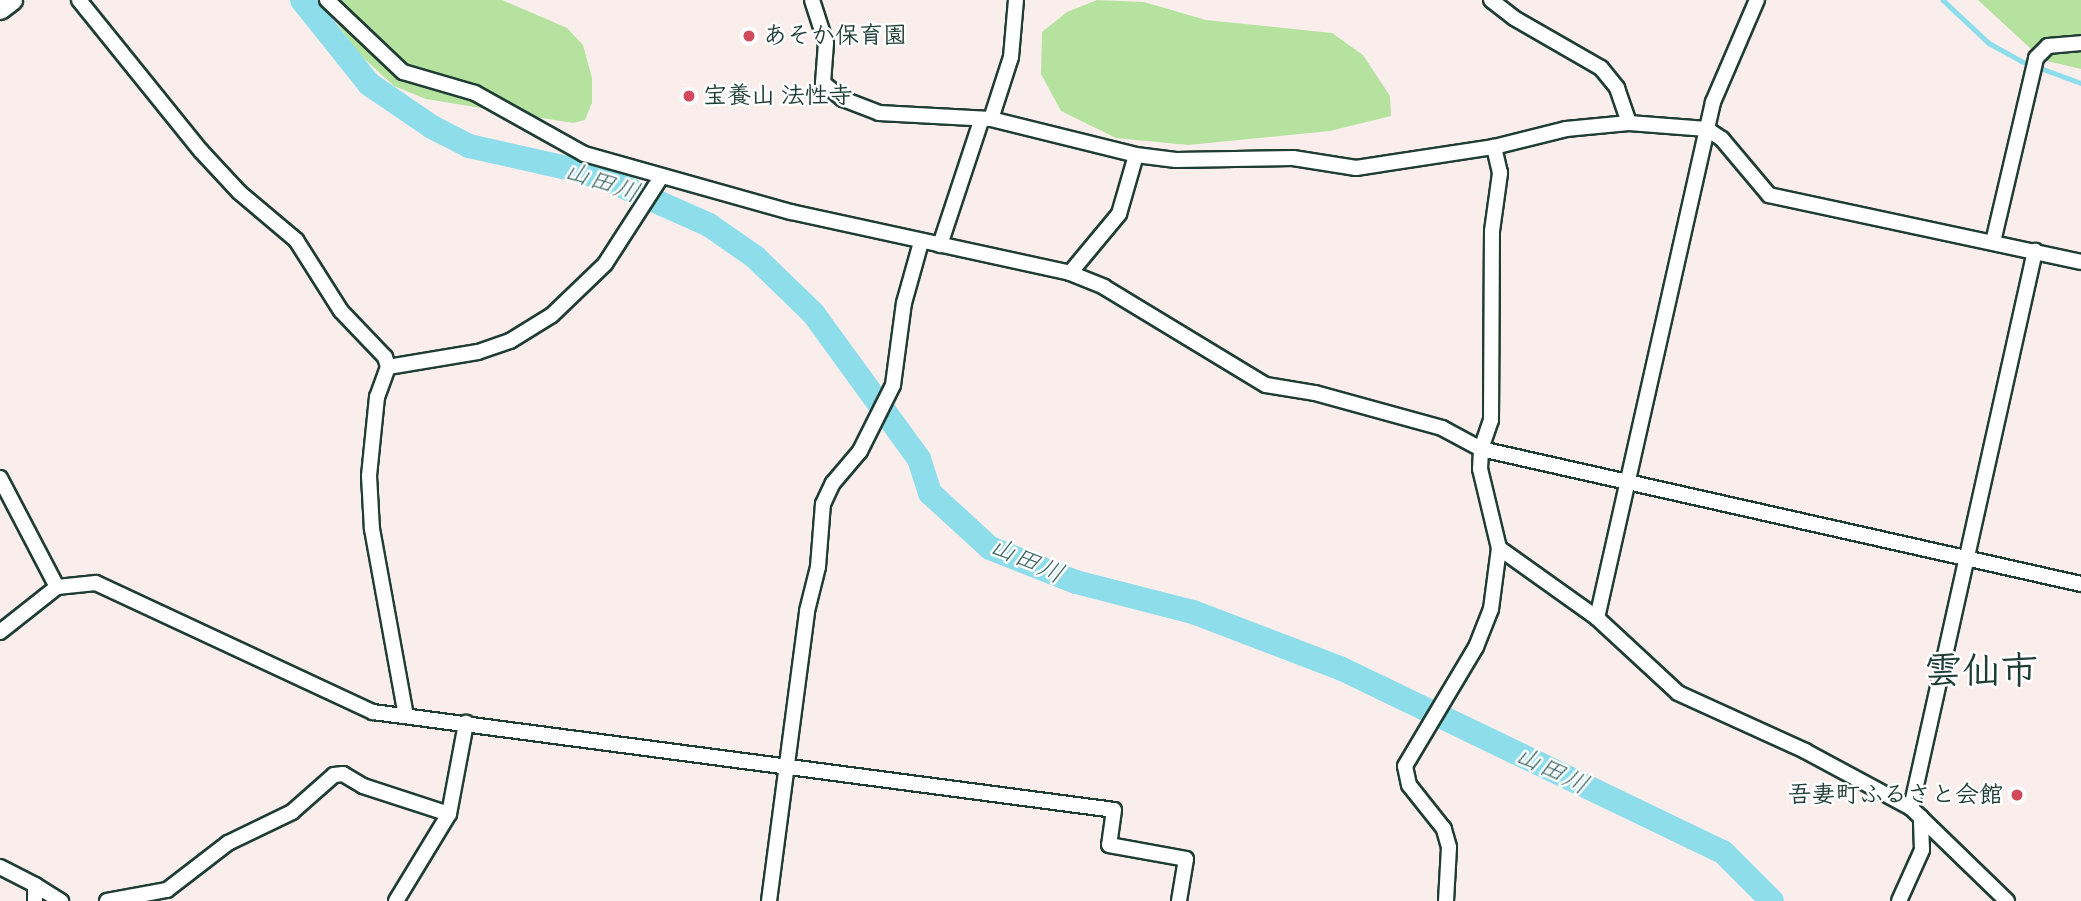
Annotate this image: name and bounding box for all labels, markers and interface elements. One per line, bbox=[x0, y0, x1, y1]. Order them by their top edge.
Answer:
place label: あそか保育園 bbox=[763, 22, 907, 50]
marker: あそか保育園 bbox=[741, 28, 757, 44]
place label: 宝養山 法性寺 bbox=[703, 82, 853, 110]
marker: 宝養山 法性寺 bbox=[681, 88, 697, 104]
water label: 山田川 bbox=[560, 155, 644, 209]
water label: 山田川 bbox=[985, 530, 1069, 590]
district label: 雲仙市 bbox=[1924, 648, 2038, 694]
water label: 山田川 bbox=[1510, 739, 1594, 801]
place label: 吾妻町ふるさと会館 bbox=[1787, 781, 2003, 809]
marker: 吾妻町ふるさと会館 bbox=[2009, 787, 2025, 803]

